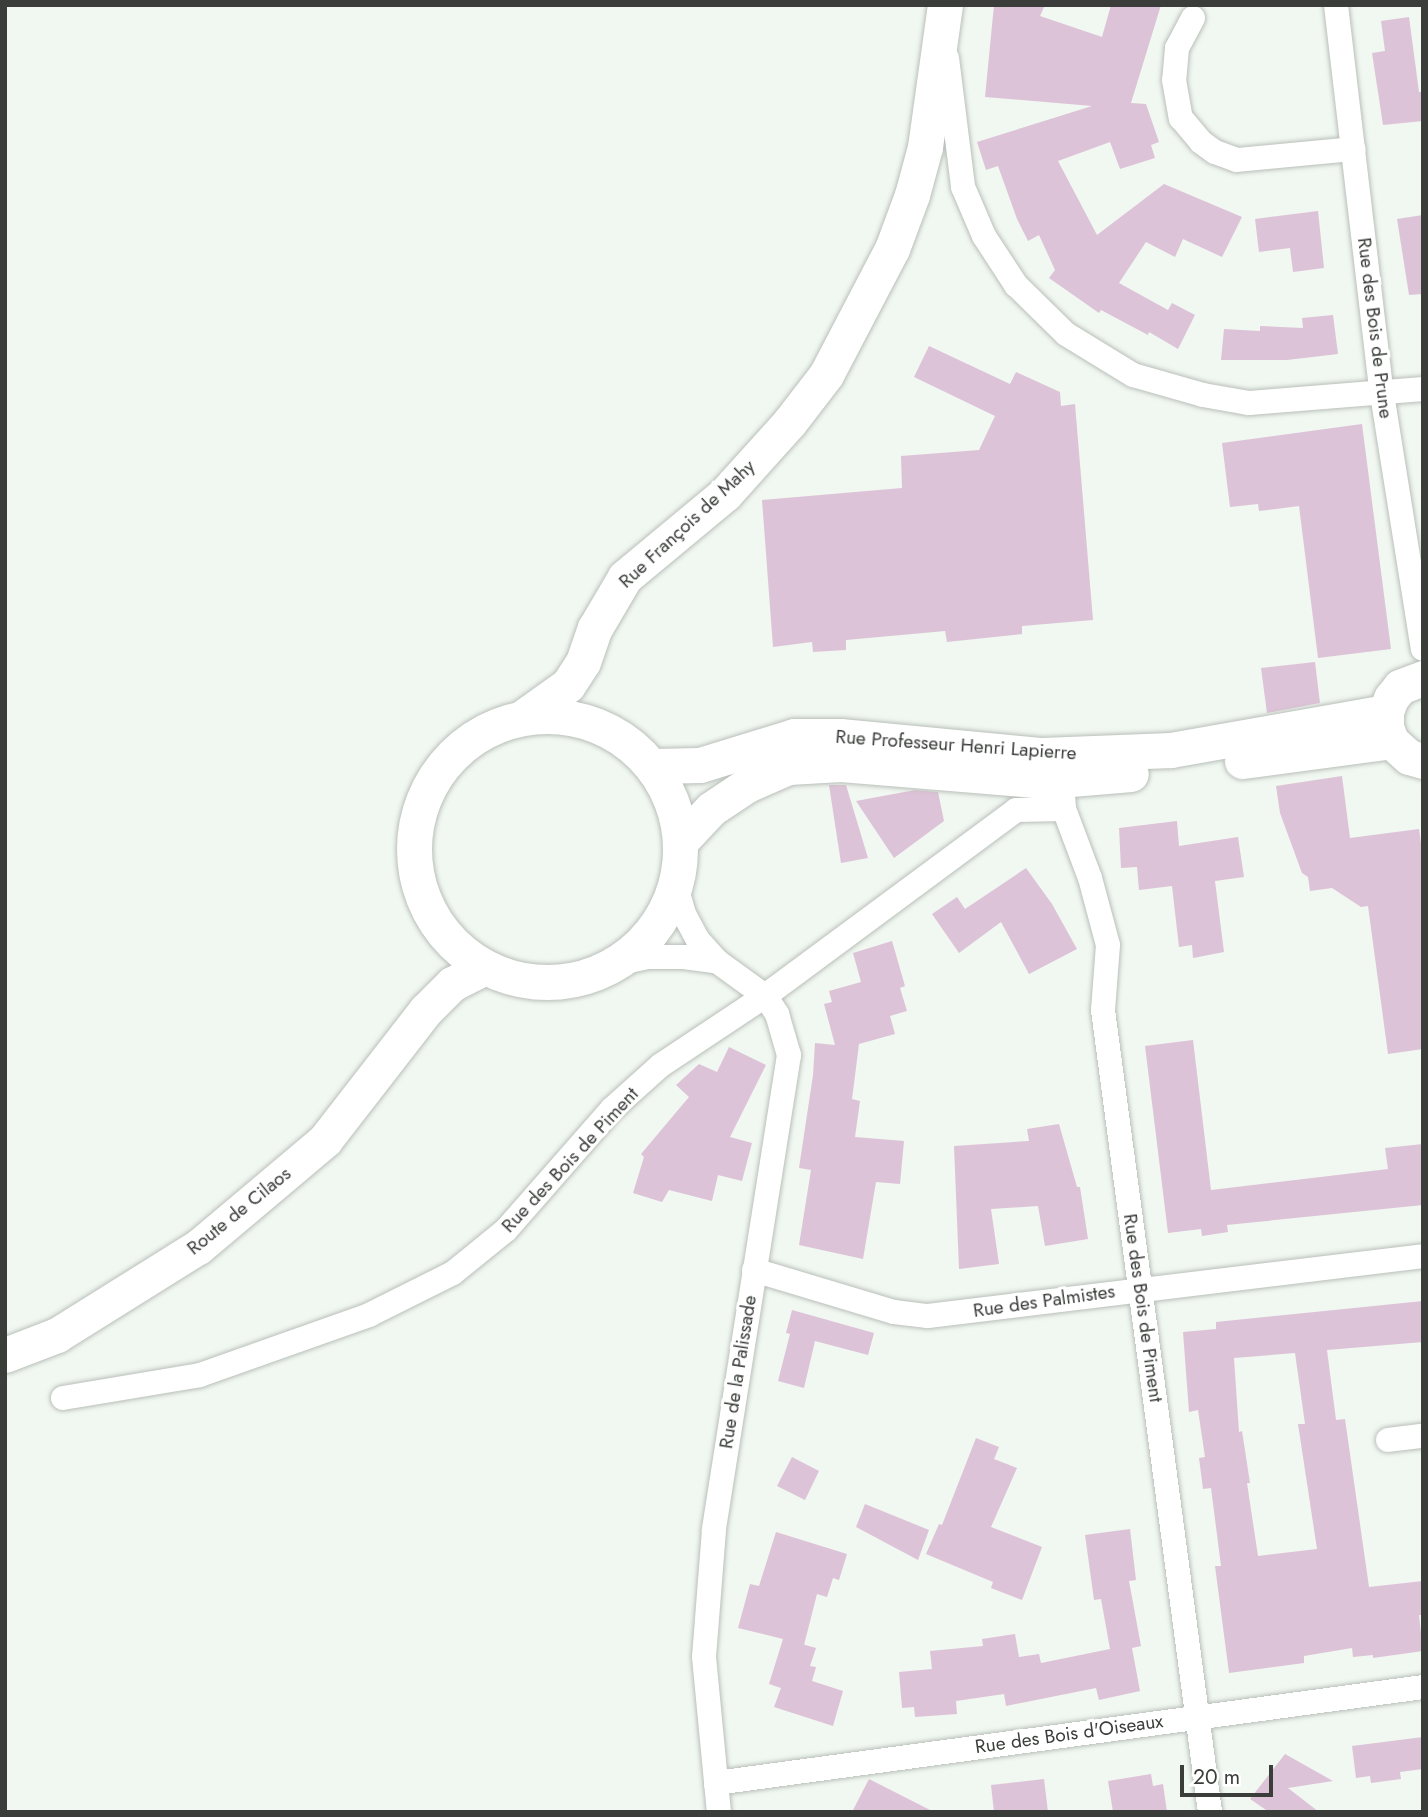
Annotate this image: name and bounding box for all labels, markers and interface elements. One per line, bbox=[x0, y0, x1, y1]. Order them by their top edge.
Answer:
street label: Rue des Bois de Prune bbox=[1353, 236, 1397, 420]
street label: Rue François de Mahy bbox=[614, 455, 760, 593]
street label: Rue Professeur Henri Lapierre bbox=[835, 725, 1077, 765]
street label: Rue des Bois de Piment bbox=[497, 1083, 643, 1237]
street label: Route de Cilaos bbox=[183, 1162, 295, 1260]
street label: Rue des Bois de Piment bbox=[1118, 1212, 1168, 1404]
street label: Rue des Palmistes bbox=[972, 1280, 1116, 1322]
street label: Rue de la Palissade bbox=[715, 1294, 761, 1450]
street label: Rue des Bois d'Oiseaux bbox=[974, 1710, 1164, 1758]
scale bar bbox=[1183, 1750, 1276, 1794]
text: 20 m bbox=[1193, 1762, 1240, 1792]

